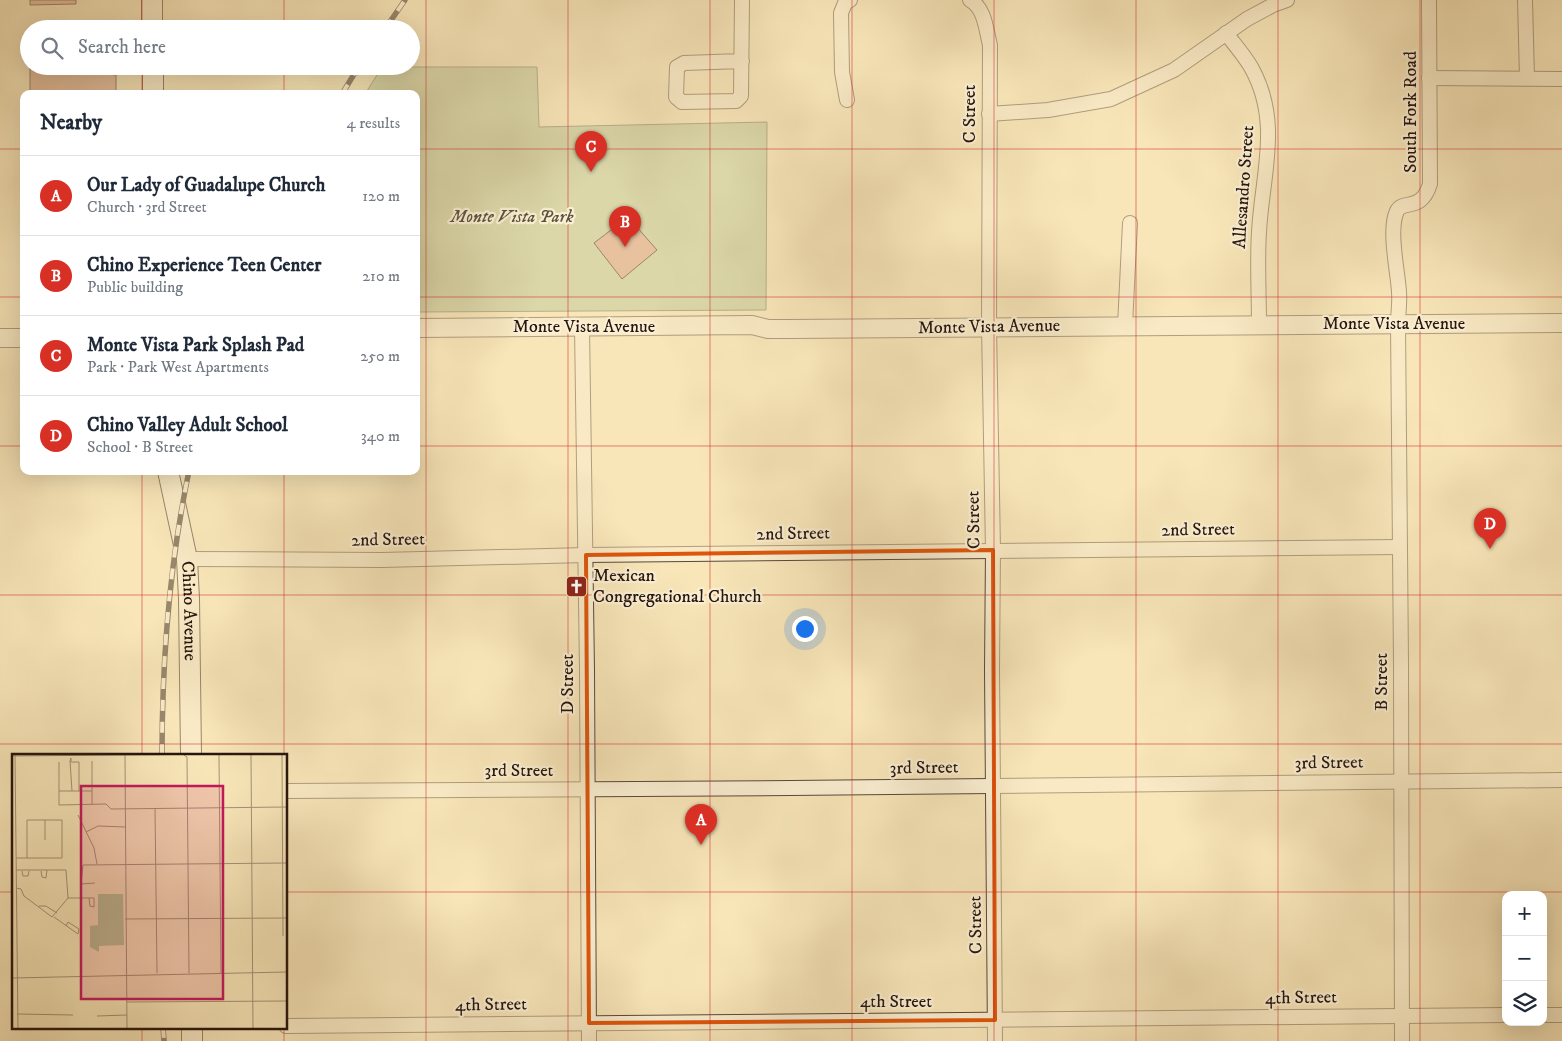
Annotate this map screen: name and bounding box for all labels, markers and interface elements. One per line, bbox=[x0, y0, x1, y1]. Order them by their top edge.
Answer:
search box bbox=[20, 20, 420, 75]
icon: search bbox=[38, 34, 66, 62]
text: Search here bbox=[78, 36, 166, 59]
street label: South Fork Road bbox=[1400, 51, 1422, 173]
street label: C Street bbox=[959, 85, 981, 143]
text: Nearby bbox=[40, 110, 102, 136]
text: 4 results bbox=[347, 113, 400, 133]
street label: Allesandro Street bbox=[1229, 124, 1259, 249]
pin: C bbox=[575, 131, 607, 172]
text: Our Lady of Guadalupe Church bbox=[87, 174, 325, 197]
text: A bbox=[51, 186, 61, 206]
text: 120 m bbox=[362, 186, 400, 206]
text: Church · 3rd Street bbox=[87, 197, 207, 217]
park label: Monte Vista Park bbox=[449, 206, 574, 228]
pin: B bbox=[609, 206, 641, 247]
text: Chino Experience Teen Center bbox=[87, 254, 321, 277]
text: B bbox=[51, 266, 61, 286]
text: 210 m bbox=[362, 266, 400, 286]
text: Public building bbox=[87, 277, 183, 297]
street label: Monte Vista Avenue bbox=[1323, 313, 1465, 335]
street label: Monte Vista Avenue bbox=[918, 315, 1060, 339]
street label: Monte Vista Avenue bbox=[513, 316, 655, 338]
text: Monte Vista Park Splash Pad bbox=[87, 334, 304, 357]
text: C bbox=[51, 346, 61, 366]
text: 250 m bbox=[360, 346, 400, 366]
text: Park · Park West Apartments bbox=[87, 357, 269, 377]
text: Chino Valley Adult School bbox=[87, 414, 288, 437]
text: D bbox=[50, 426, 62, 446]
text: 340 m bbox=[361, 426, 400, 446]
text: School · B Street bbox=[87, 437, 193, 457]
street label: C Street bbox=[962, 490, 986, 549]
pin: D bbox=[1474, 508, 1506, 549]
street label: 2nd Street bbox=[1161, 518, 1235, 542]
street label: 2nd Street bbox=[756, 522, 830, 546]
street label: 2nd Street bbox=[351, 528, 425, 552]
street label: Chino Avenue bbox=[176, 560, 201, 661]
place label: Mexican Congregational Church bbox=[593, 565, 762, 608]
church icon: Mexican Congregational Church bbox=[565, 574, 589, 598]
your location bbox=[792, 616, 818, 642]
street label: B Street bbox=[1371, 653, 1393, 711]
street label: D Street bbox=[557, 654, 579, 714]
street label: 3rd Street bbox=[1294, 751, 1364, 775]
inset map bbox=[12, 754, 288, 1028]
street label: 3rd Street bbox=[889, 756, 959, 780]
street label: 3rd Street bbox=[485, 760, 554, 782]
pin: A bbox=[685, 804, 717, 845]
map controls bbox=[1502, 891, 1547, 1026]
button: + bbox=[1502, 891, 1547, 936]
street label: C Street bbox=[964, 895, 988, 954]
button: − bbox=[1502, 936, 1547, 981]
button: layers bbox=[1502, 981, 1547, 1026]
street label: 4th Street bbox=[1265, 986, 1337, 1010]
street label: 4th Street bbox=[860, 991, 932, 1013]
street label: 4th Street bbox=[455, 993, 527, 1017]

